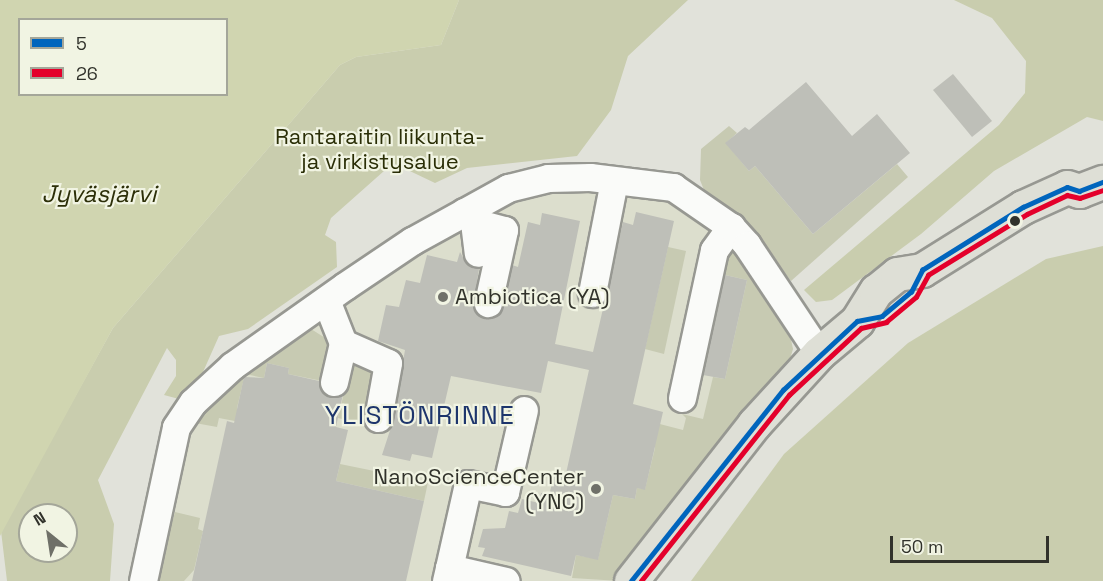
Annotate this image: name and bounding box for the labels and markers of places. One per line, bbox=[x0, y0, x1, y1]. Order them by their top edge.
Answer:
unlabelled marker bbox=[1009, 215, 1021, 227]
place label: Ambiotica (YA) bbox=[455, 284, 609, 310]
marker: Ambiotica (YA) bbox=[436, 290, 450, 304]
place label: NanoScienceCenter (YNC) bbox=[374, 463, 584, 514]
marker: NanoScienceCenter (YNC) bbox=[589, 482, 603, 496]

